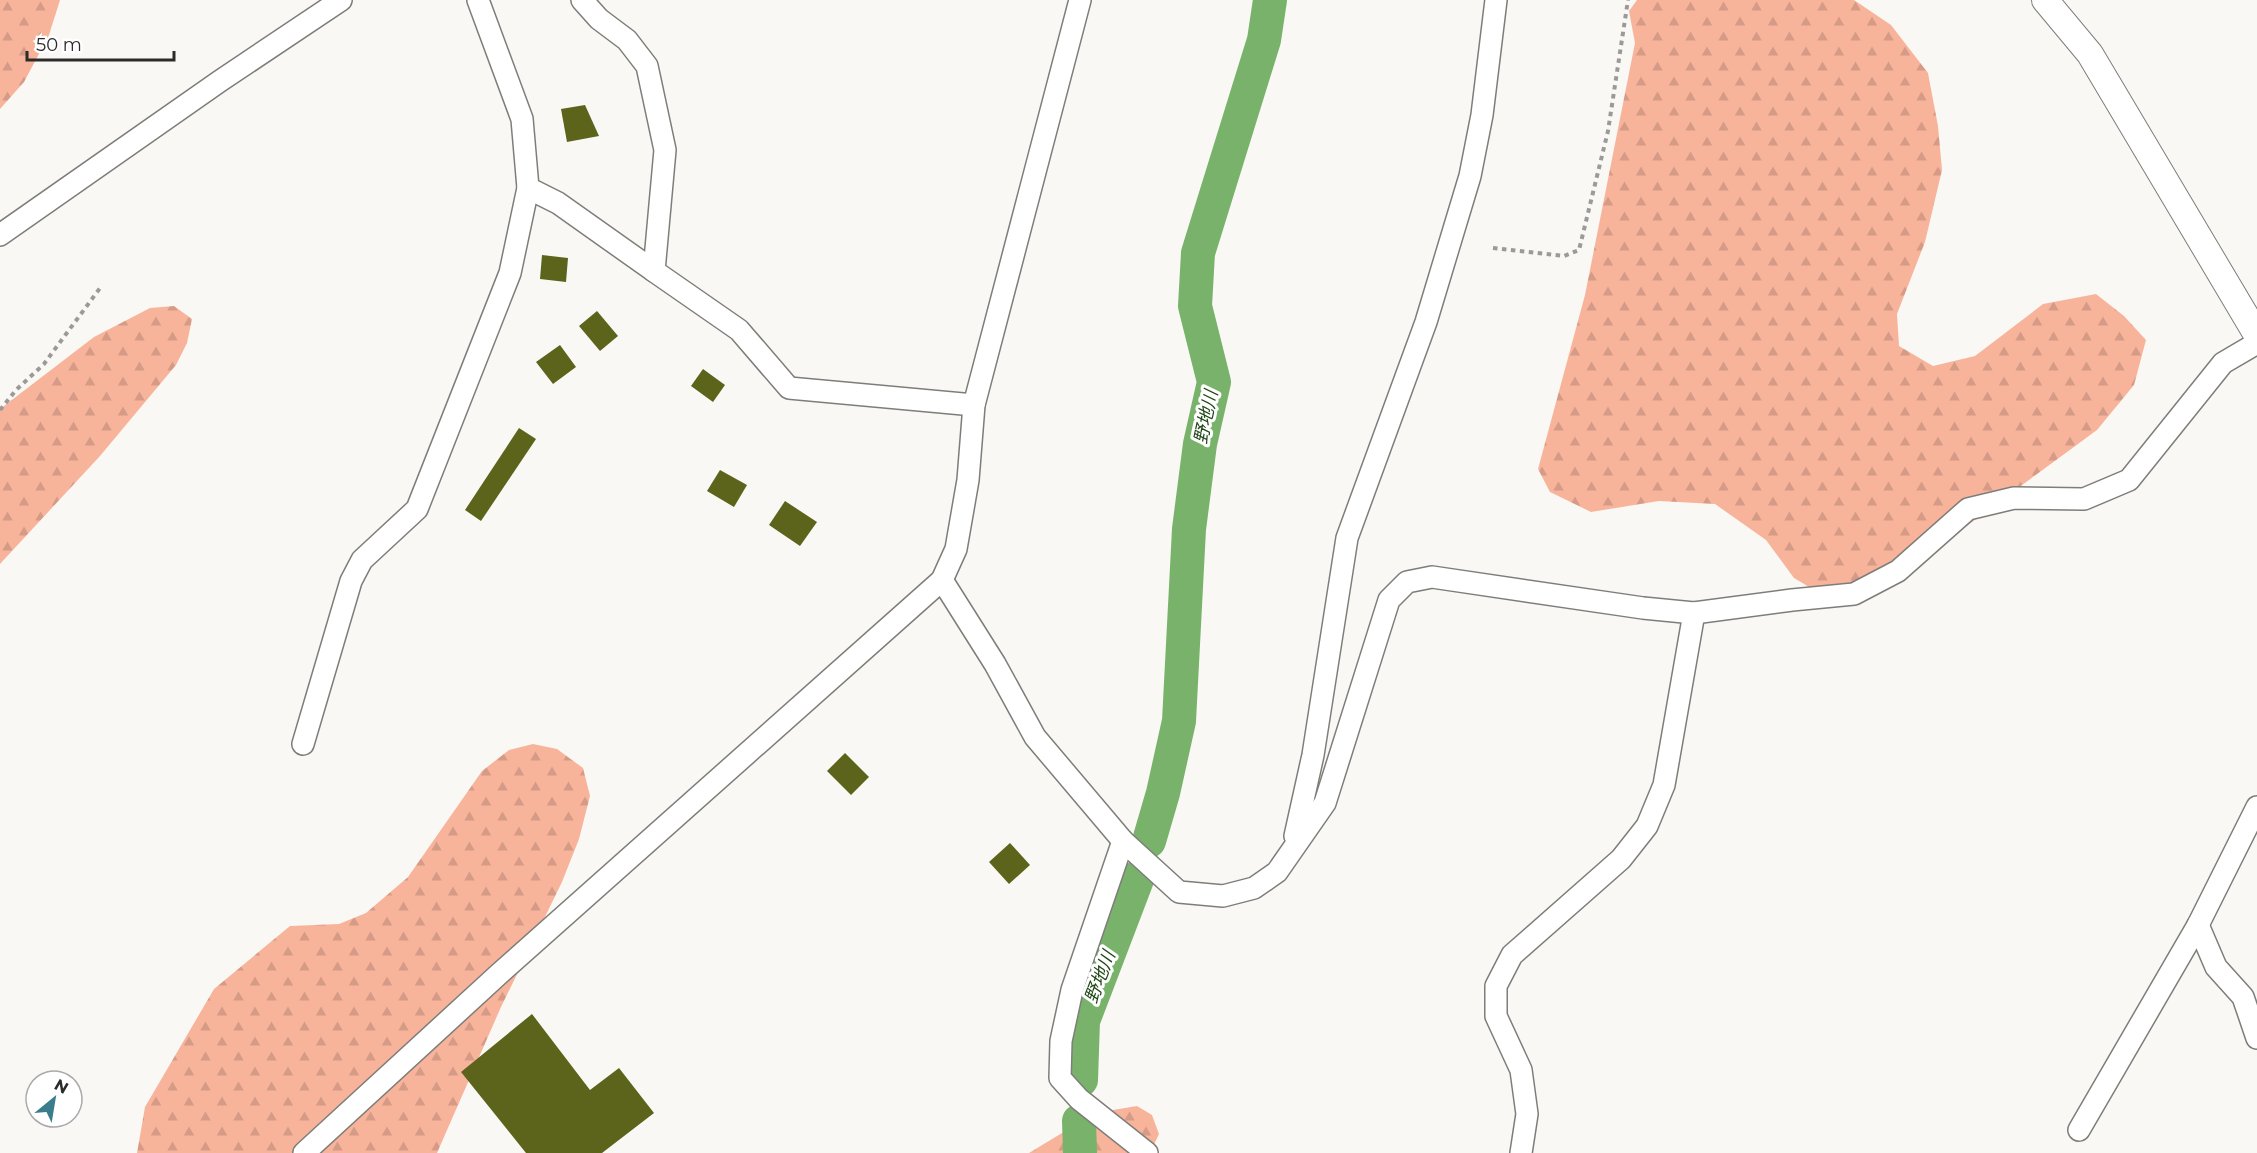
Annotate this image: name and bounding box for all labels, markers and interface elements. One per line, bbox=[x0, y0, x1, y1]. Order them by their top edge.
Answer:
scale bar bbox=[27, 24, 174, 62]
text: 50 m bbox=[36, 34, 82, 56]
water label: 野地川 bbox=[1190, 386, 1223, 446]
water label: 野地川 bbox=[1080, 946, 1121, 1006]
north arrow bbox=[24, 1069, 84, 1129]
text: N bbox=[51, 1075, 72, 1098]

